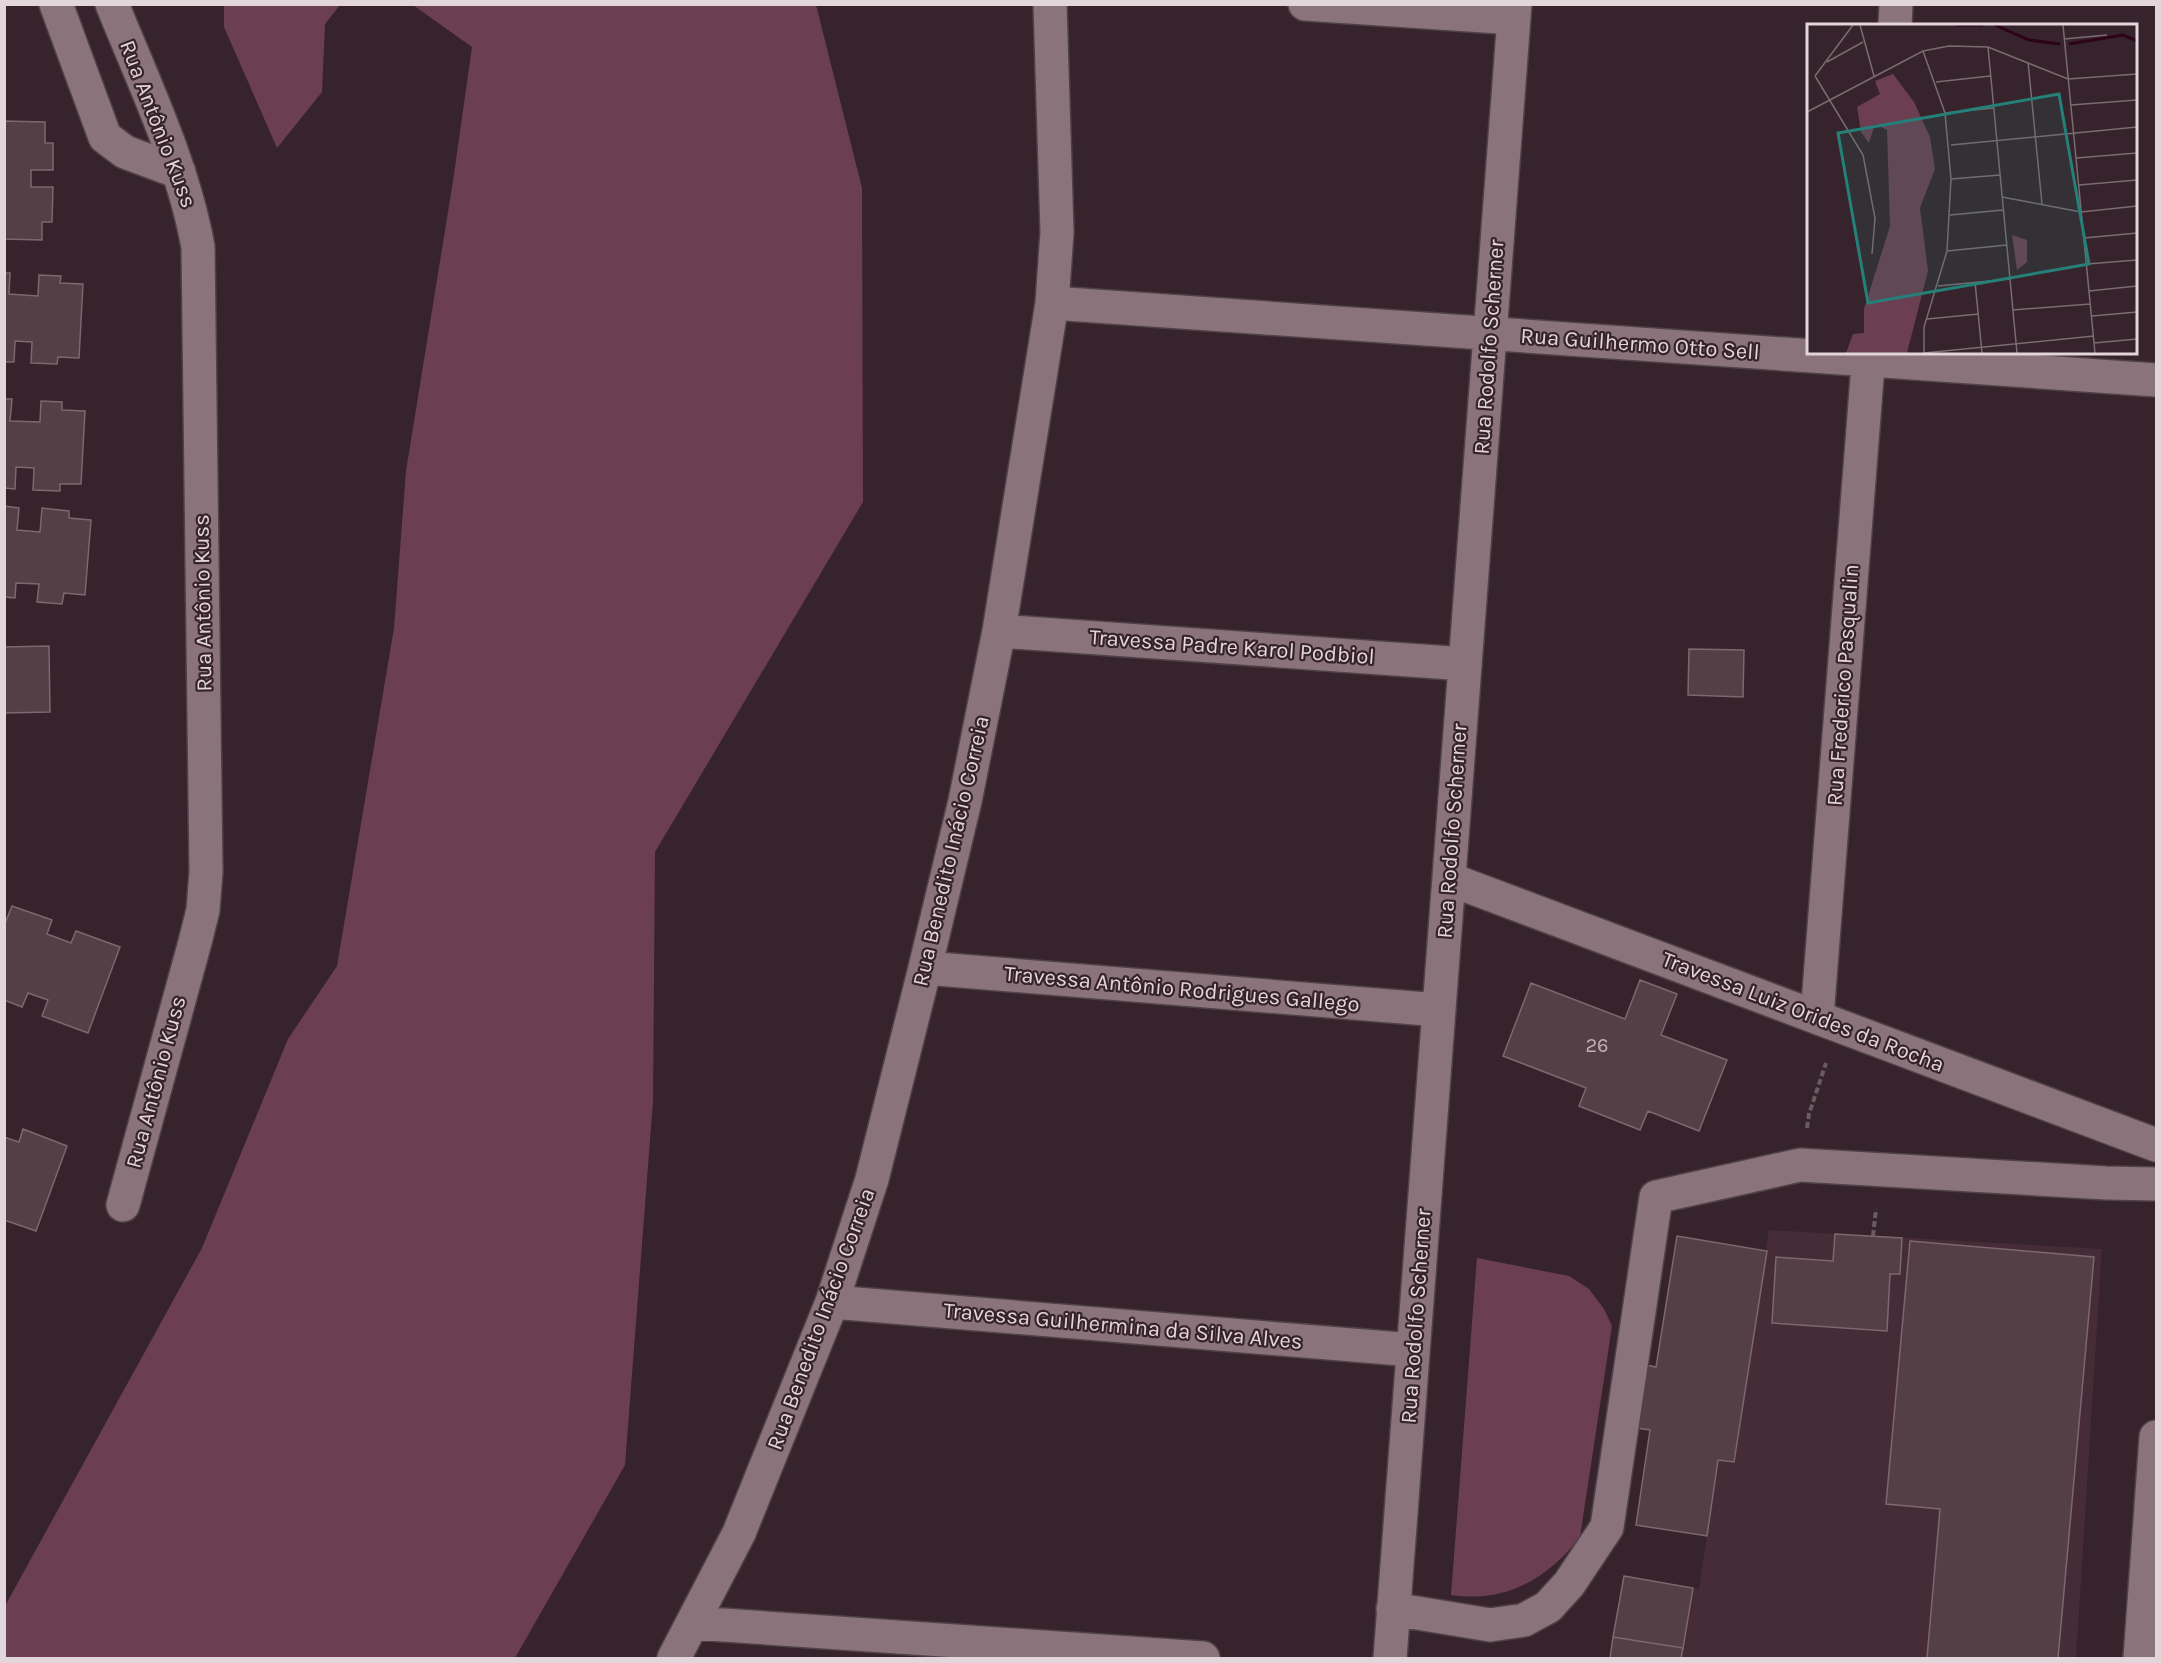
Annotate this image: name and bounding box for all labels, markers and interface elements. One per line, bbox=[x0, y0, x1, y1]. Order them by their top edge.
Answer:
inset map bbox=[1807, 24, 2137, 354]
street label: Rua Antônio Kuss bbox=[114, 37, 202, 211]
street label: Rua Rodolfo Scherner bbox=[1469, 239, 1509, 455]
street label: Rua Guilhermo Otto Sell bbox=[1520, 323, 1760, 365]
street label: Rua Antônio Kuss bbox=[188, 514, 218, 692]
street label: Rua Frederico Pasqualin bbox=[1822, 563, 1864, 807]
street label: Travessa Padre Karol Podbiol bbox=[1088, 624, 1376, 670]
street label: Rua Benedito Inácio Correia bbox=[907, 713, 995, 989]
street label: Rua Rodolfo Scherner bbox=[1432, 723, 1472, 939]
street label: Travessa Luiz Orides da Rocha bbox=[1658, 946, 1948, 1078]
street label: Travessa Antônio Rodrigues Gallego bbox=[1003, 961, 1361, 1017]
street label: Rua Antônio Kuss bbox=[121, 993, 191, 1171]
house number: 26 bbox=[1585, 1034, 1609, 1057]
street label: Rua Benedito Inácio Correia bbox=[761, 1184, 881, 1454]
street label: Rua Rodolfo Scherner bbox=[1396, 1208, 1436, 1424]
street label: Travessa Guilhermina da Silva Alves bbox=[942, 1297, 1304, 1355]

